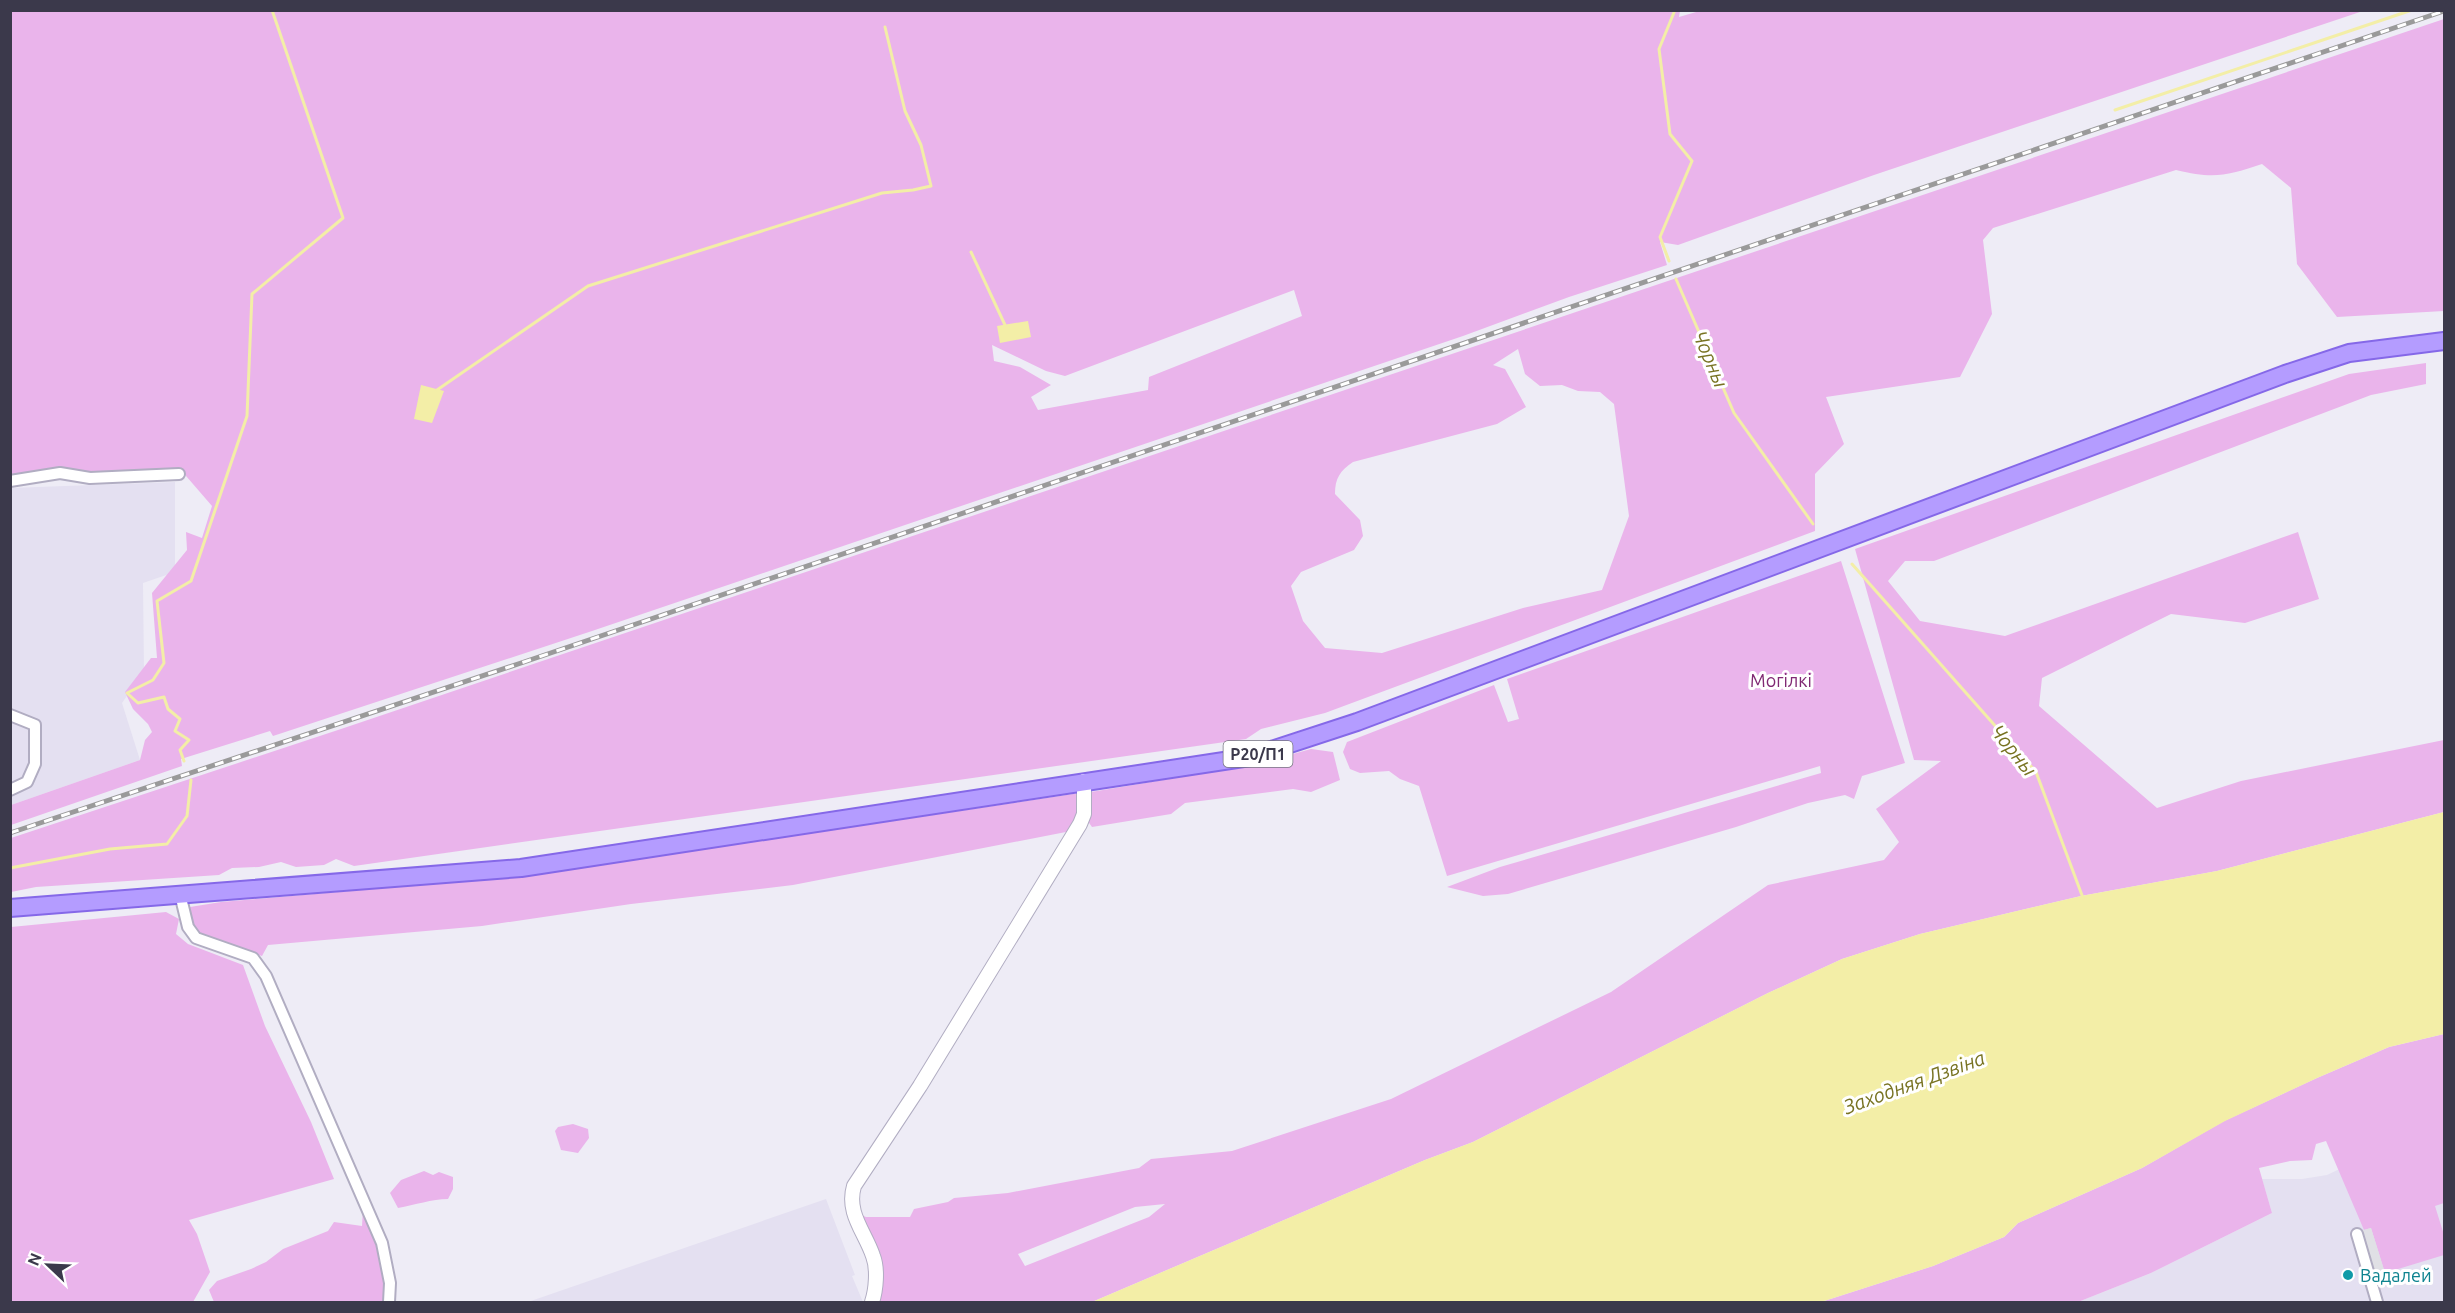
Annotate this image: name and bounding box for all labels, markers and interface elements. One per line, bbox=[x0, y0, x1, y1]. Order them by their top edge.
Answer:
water label: Чорны bbox=[1689, 327, 1733, 391]
park label: Могілкі bbox=[1750, 670, 1812, 690]
water label: Чорны bbox=[1987, 720, 2042, 780]
road number: Р20/П1 bbox=[1224, 741, 1292, 767]
water label: Заходняя Дзвіна bbox=[1839, 1046, 1988, 1119]
north arrow bbox=[18, 1235, 78, 1295]
text: N bbox=[24, 1250, 45, 1268]
place label: Вадалей bbox=[2360, 1265, 2432, 1285]
marker: Вадалей bbox=[2341, 1268, 2355, 1282]

